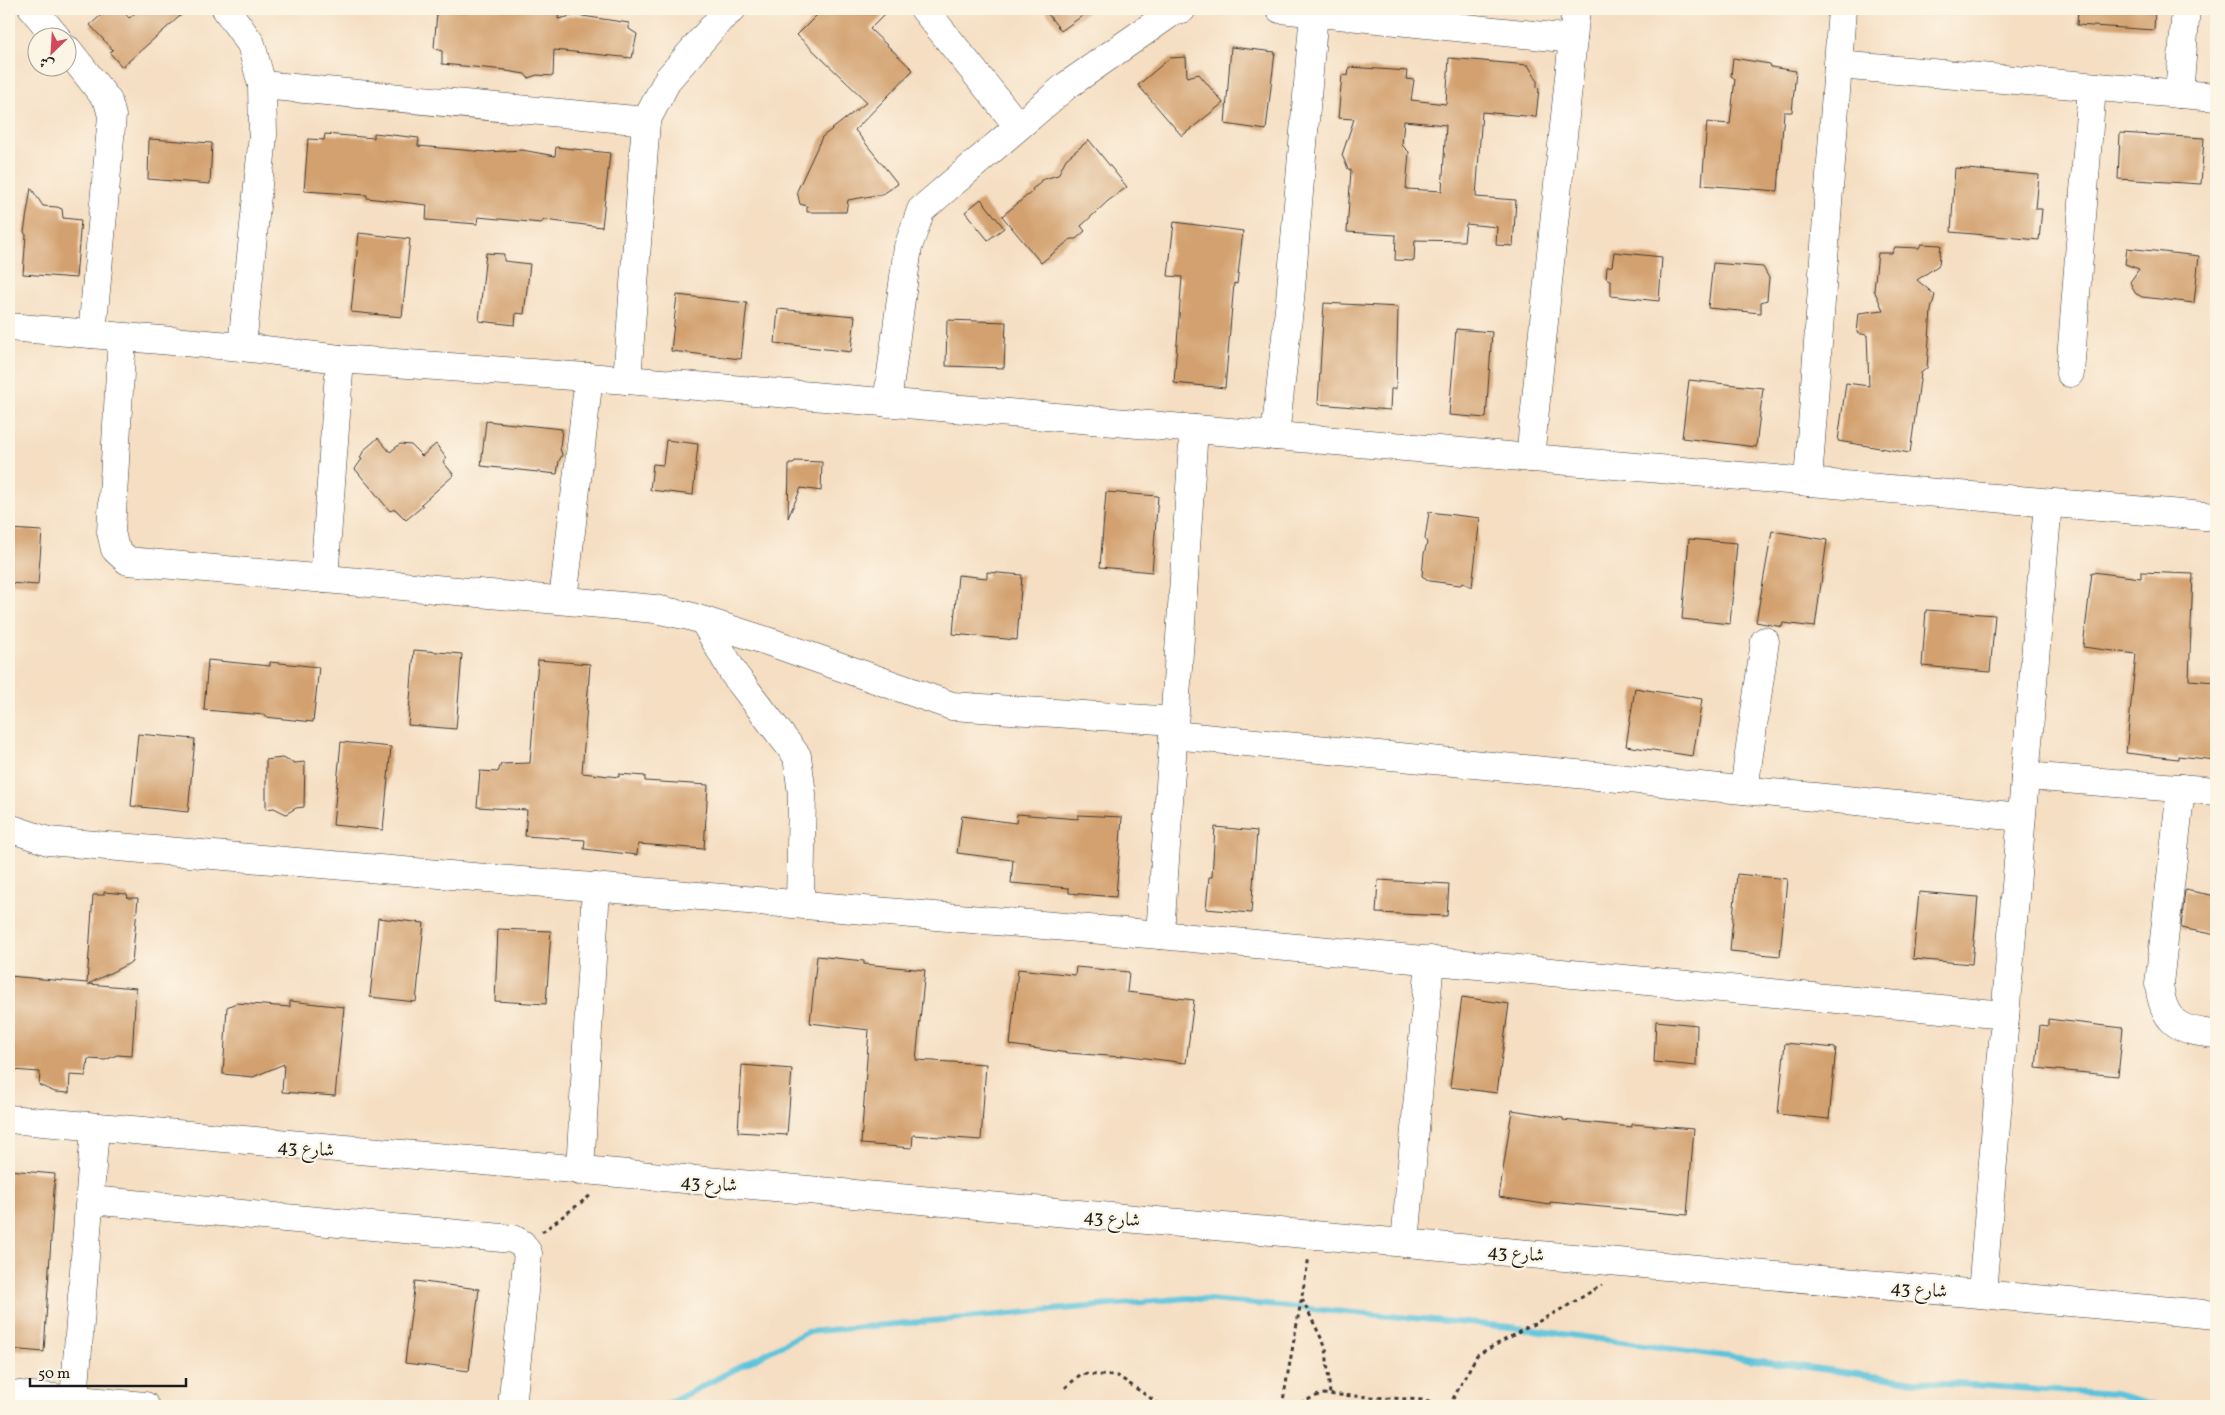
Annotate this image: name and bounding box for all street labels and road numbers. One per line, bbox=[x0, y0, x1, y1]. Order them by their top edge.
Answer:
street label: شارع 43 bbox=[276, 1134, 335, 1165]
street label: شارع 43 bbox=[679, 1169, 738, 1200]
street label: شارع 43 bbox=[1082, 1204, 1141, 1235]
street label: شارع 43 bbox=[1486, 1239, 1545, 1270]
street label: شارع 43 bbox=[1889, 1275, 1948, 1306]

